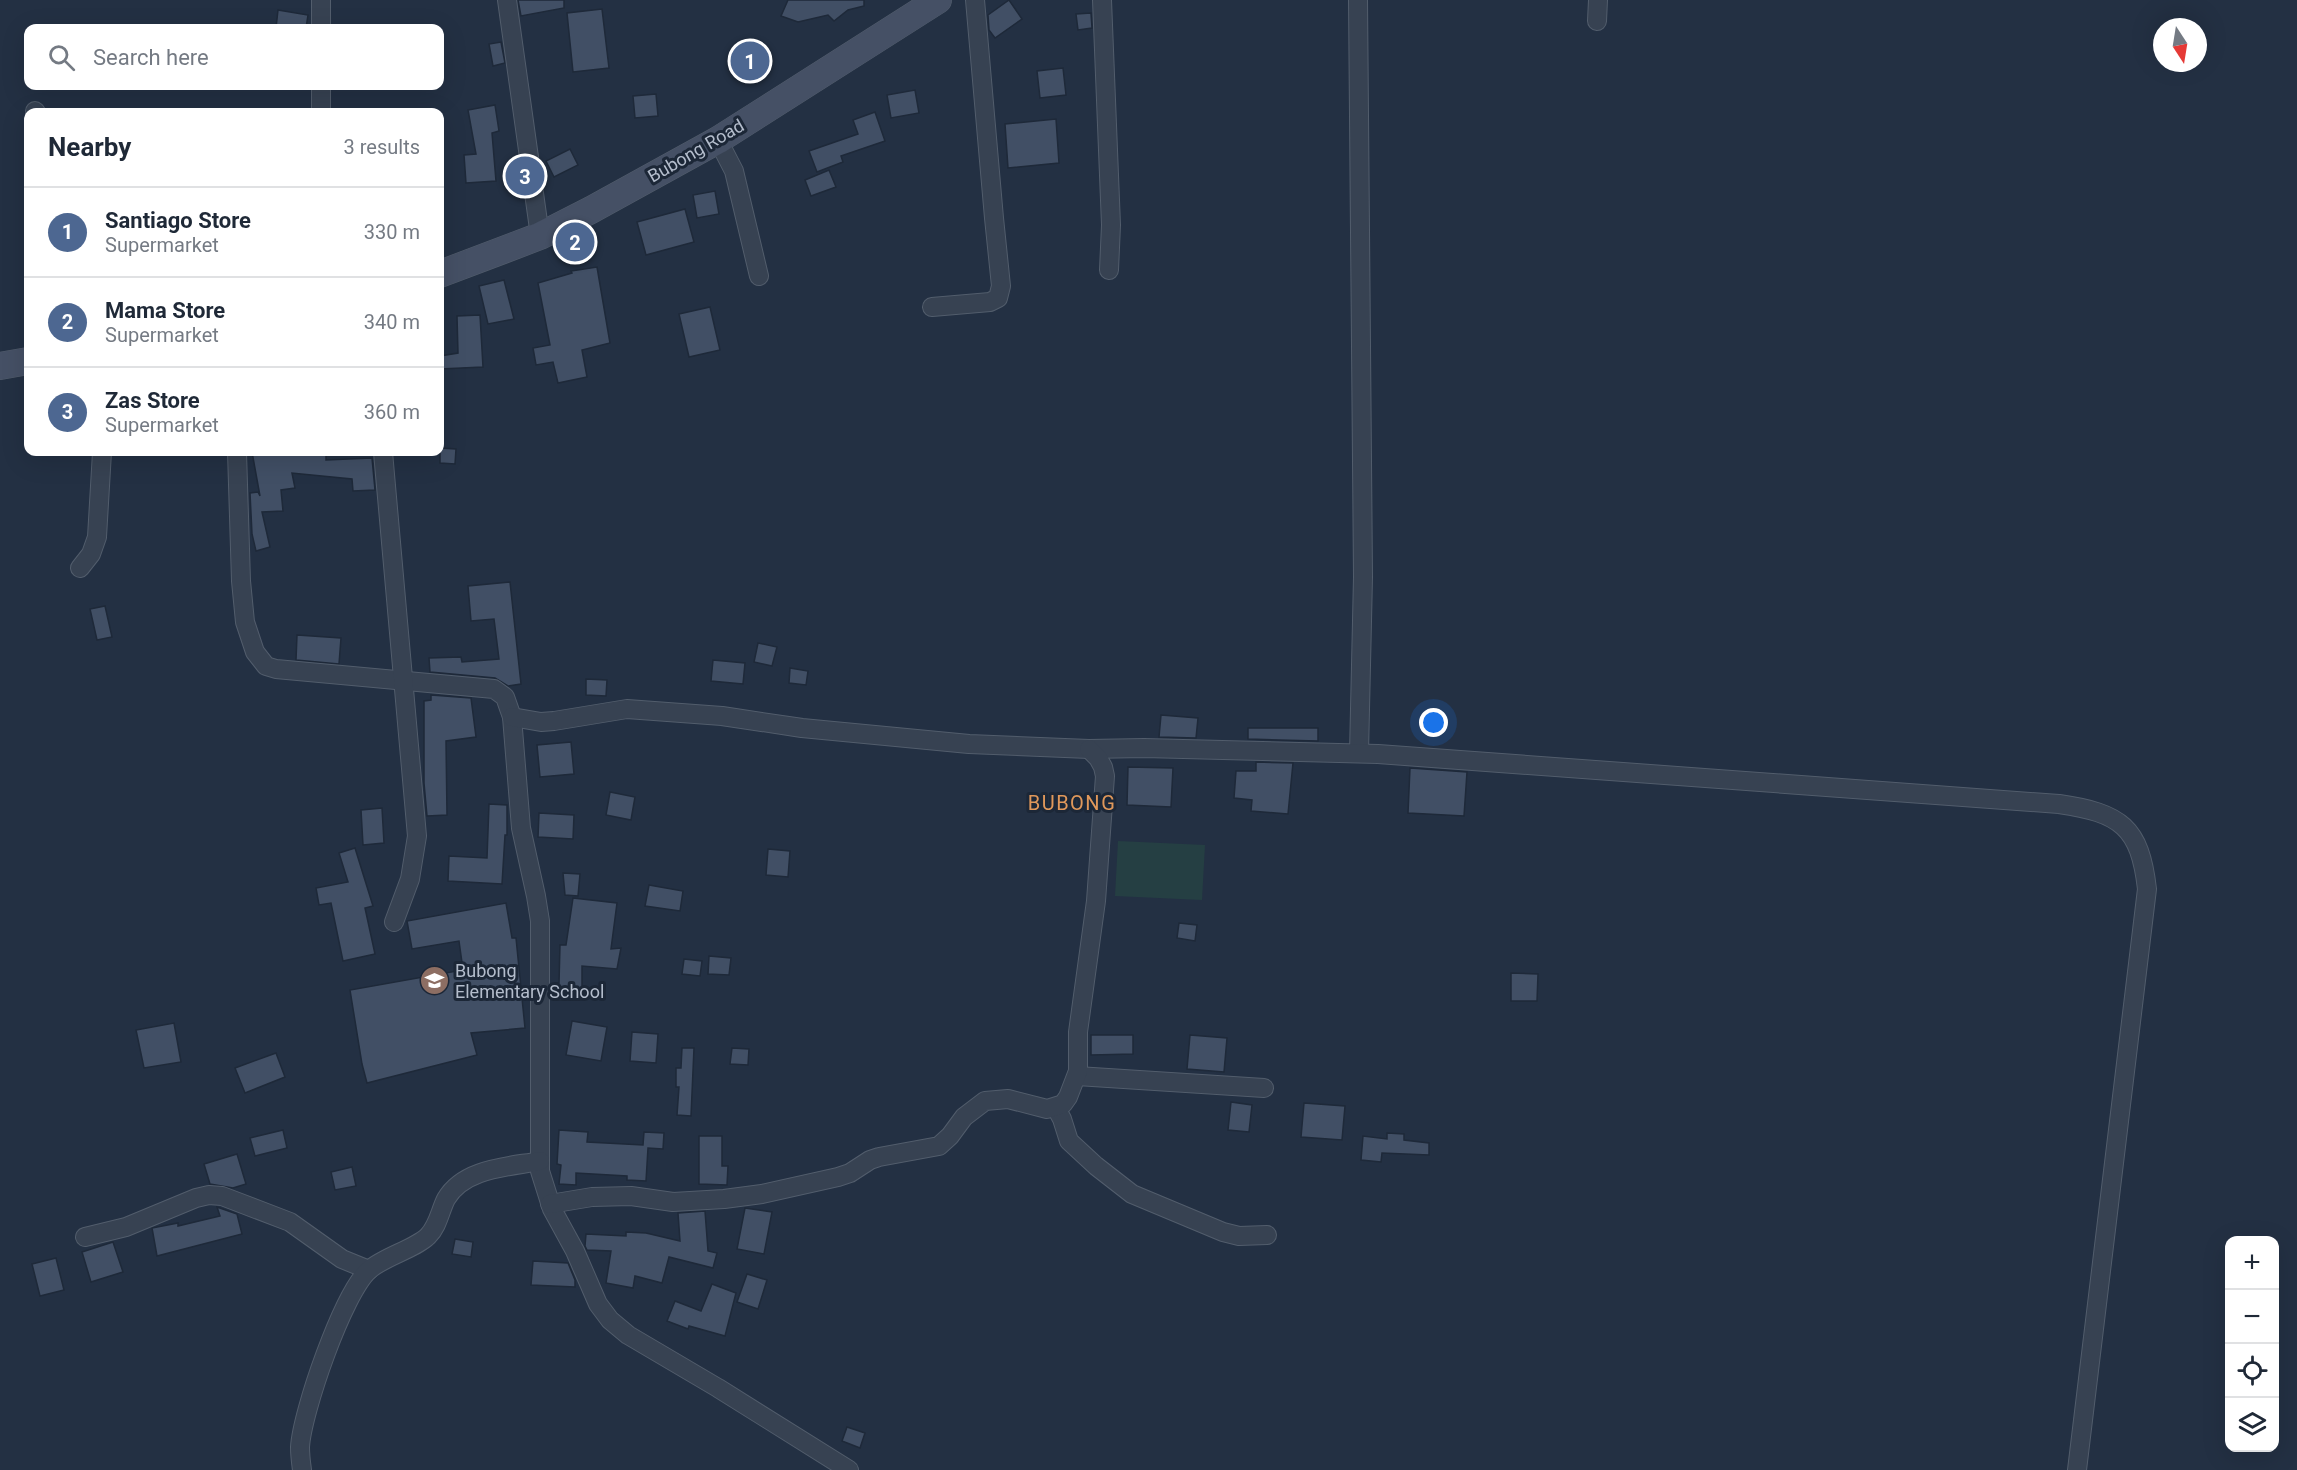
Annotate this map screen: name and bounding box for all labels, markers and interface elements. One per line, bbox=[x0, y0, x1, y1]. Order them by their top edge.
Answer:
north arrow bbox=[2153, 18, 2207, 72]
search box bbox=[24, 24, 444, 90]
pin: 1 bbox=[730, 38, 770, 84]
icon: search bbox=[45, 41, 78, 74]
text: Search here bbox=[93, 45, 209, 70]
street label: Bubong Road bbox=[644, 115, 747, 186]
text: Nearby bbox=[48, 132, 131, 162]
text: 3 results bbox=[344, 135, 420, 159]
pin: 3 bbox=[506, 154, 544, 198]
text: Santiago Store bbox=[105, 208, 251, 233]
text: 1 bbox=[62, 220, 73, 244]
text: 330 m bbox=[364, 220, 420, 244]
pin: 2 bbox=[556, 220, 594, 264]
text: Supermarket bbox=[105, 233, 219, 257]
text: Mama Store bbox=[105, 298, 225, 323]
text: 2 bbox=[62, 310, 73, 334]
text: 340 m bbox=[364, 310, 420, 334]
text: Supermarket bbox=[105, 323, 219, 347]
text: Zas Store bbox=[105, 388, 200, 413]
text: 3 bbox=[62, 400, 73, 424]
text: 360 m bbox=[364, 400, 420, 424]
text: Supermarket bbox=[105, 413, 219, 437]
your location bbox=[1419, 708, 1448, 737]
district label: BUBONG bbox=[1028, 791, 1116, 815]
place label: Bubong Elementary School bbox=[455, 960, 604, 1002]
school or university icon: Bubong Elementary School bbox=[418, 965, 450, 997]
map controls bbox=[2225, 1236, 2279, 1452]
button: + bbox=[2225, 1236, 2279, 1290]
button: − bbox=[2225, 1290, 2279, 1344]
button: locate bbox=[2225, 1344, 2279, 1398]
button: layers bbox=[2225, 1398, 2279, 1452]

